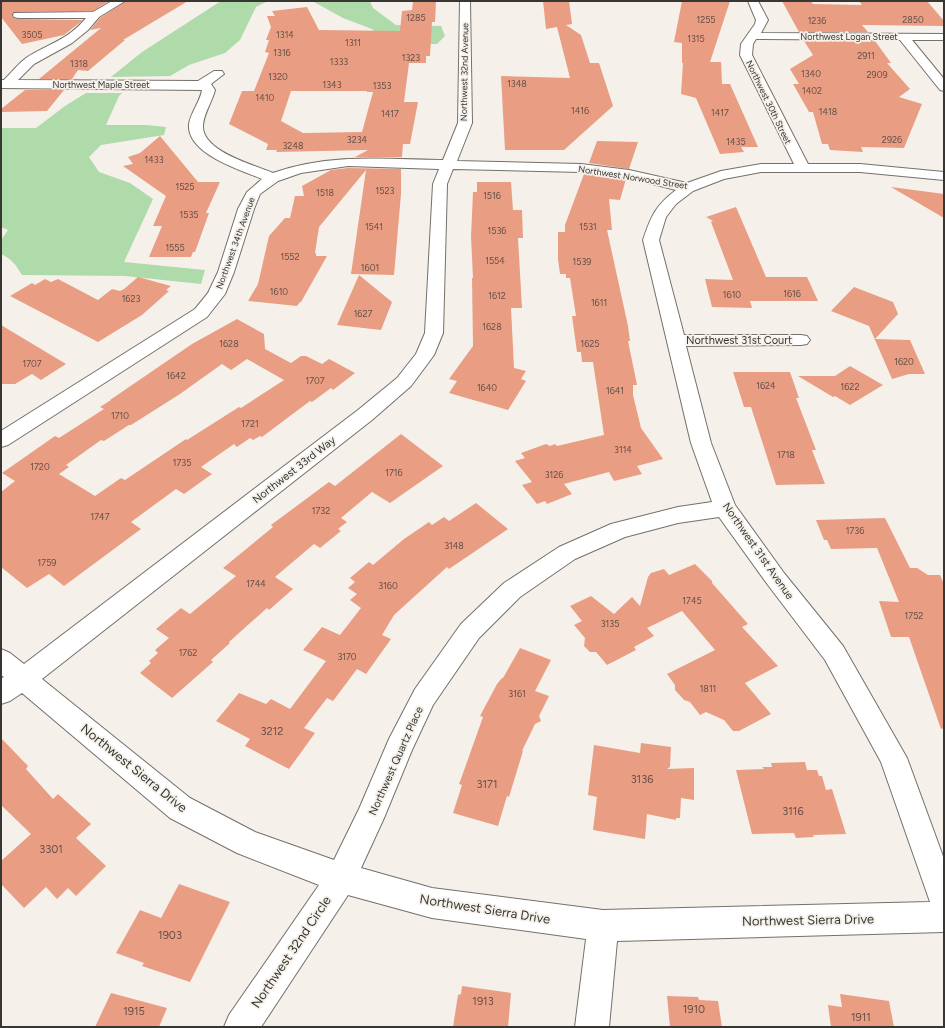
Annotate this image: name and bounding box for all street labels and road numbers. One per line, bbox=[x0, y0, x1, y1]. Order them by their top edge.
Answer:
street label: Northwest 32nd Avenue bbox=[458, 23, 470, 121]
street label: Northwest Logan Street bbox=[800, 31, 898, 42]
street label: Northwest 30th Street bbox=[744, 58, 794, 146]
street label: Northwest Maple Street bbox=[52, 79, 150, 90]
street label: Northwest Norwood Street bbox=[578, 163, 689, 191]
street label: Northwest 34th Avenue bbox=[213, 196, 257, 290]
street label: Northwest 31st Court bbox=[686, 334, 792, 347]
street label: Northwest 33rd Way bbox=[250, 433, 338, 506]
street label: Northwest 31st Avenue bbox=[720, 500, 796, 602]
street label: Northwest Quartz Place bbox=[366, 704, 426, 818]
street label: Northwest Sierra Drive bbox=[78, 721, 190, 815]
street label: Northwest Sierra Drive bbox=[419, 891, 551, 927]
street label: Northwest 32nd Circle bbox=[248, 893, 334, 1011]
street label: Northwest Sierra Drive bbox=[742, 911, 874, 929]

